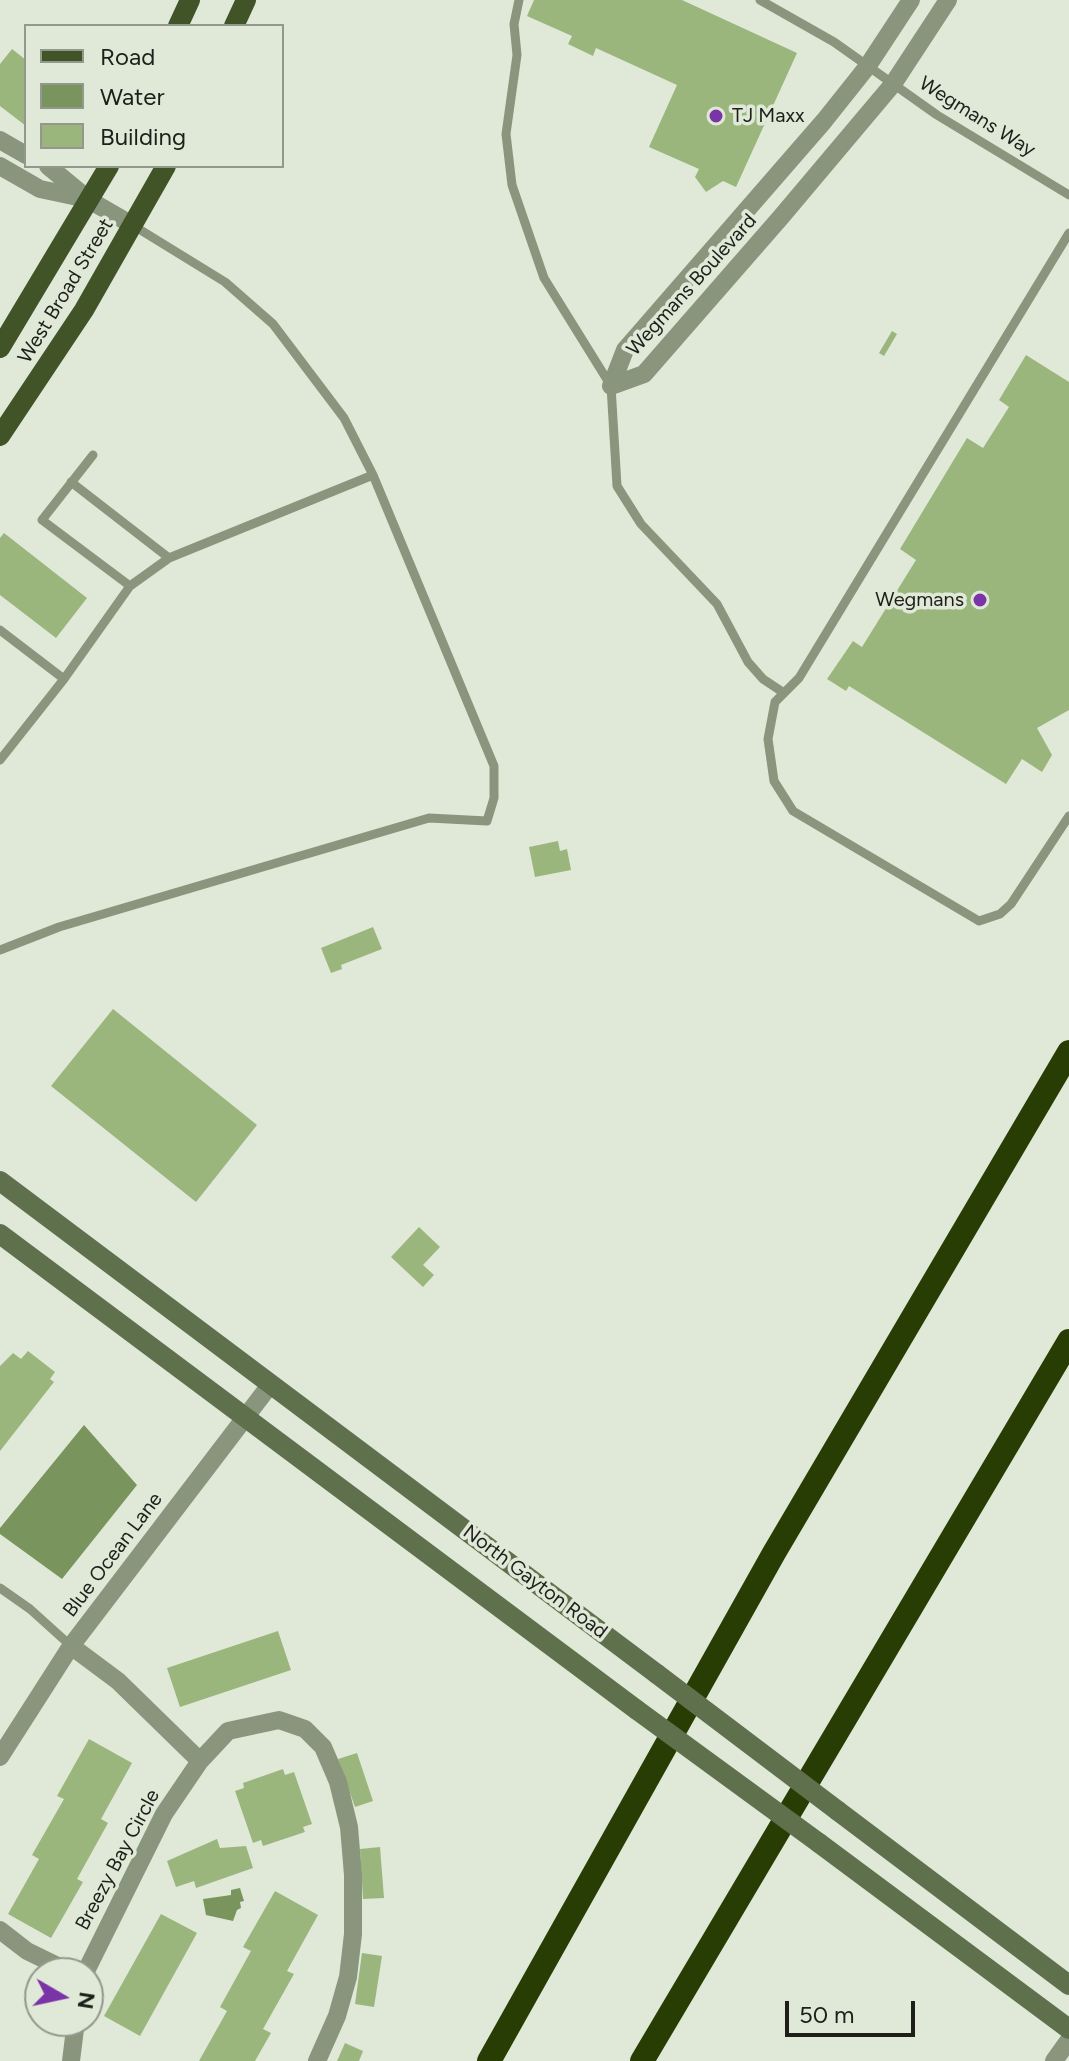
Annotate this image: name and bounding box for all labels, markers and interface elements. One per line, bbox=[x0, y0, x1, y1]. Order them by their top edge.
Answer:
legend bbox=[24, 24, 284, 168]
text: Road bbox=[100, 42, 155, 71]
street label: Wegmans Way bbox=[914, 72, 1040, 162]
text: Water bbox=[100, 82, 165, 111]
place label: TJ Maxx bbox=[732, 104, 804, 128]
marker: TJ Maxx bbox=[707, 107, 725, 125]
text: Building bbox=[100, 122, 186, 151]
street label: Wegmans Boulevard bbox=[622, 209, 762, 361]
street label: West Broad Street bbox=[13, 214, 119, 368]
place label: Wegmans bbox=[875, 588, 964, 612]
marker: Wegmans bbox=[971, 591, 989, 609]
street label: Blue Ocean Lane bbox=[58, 1488, 168, 1622]
street label: North Gayton Road bbox=[458, 1520, 612, 1644]
street label: Breezy Bay Circle bbox=[71, 1786, 165, 1934]
north arrow bbox=[24, 1957, 104, 2037]
scale bar bbox=[789, 1985, 919, 2035]
text: N bbox=[72, 1990, 101, 2011]
text: 50 m bbox=[799, 2000, 855, 2029]

